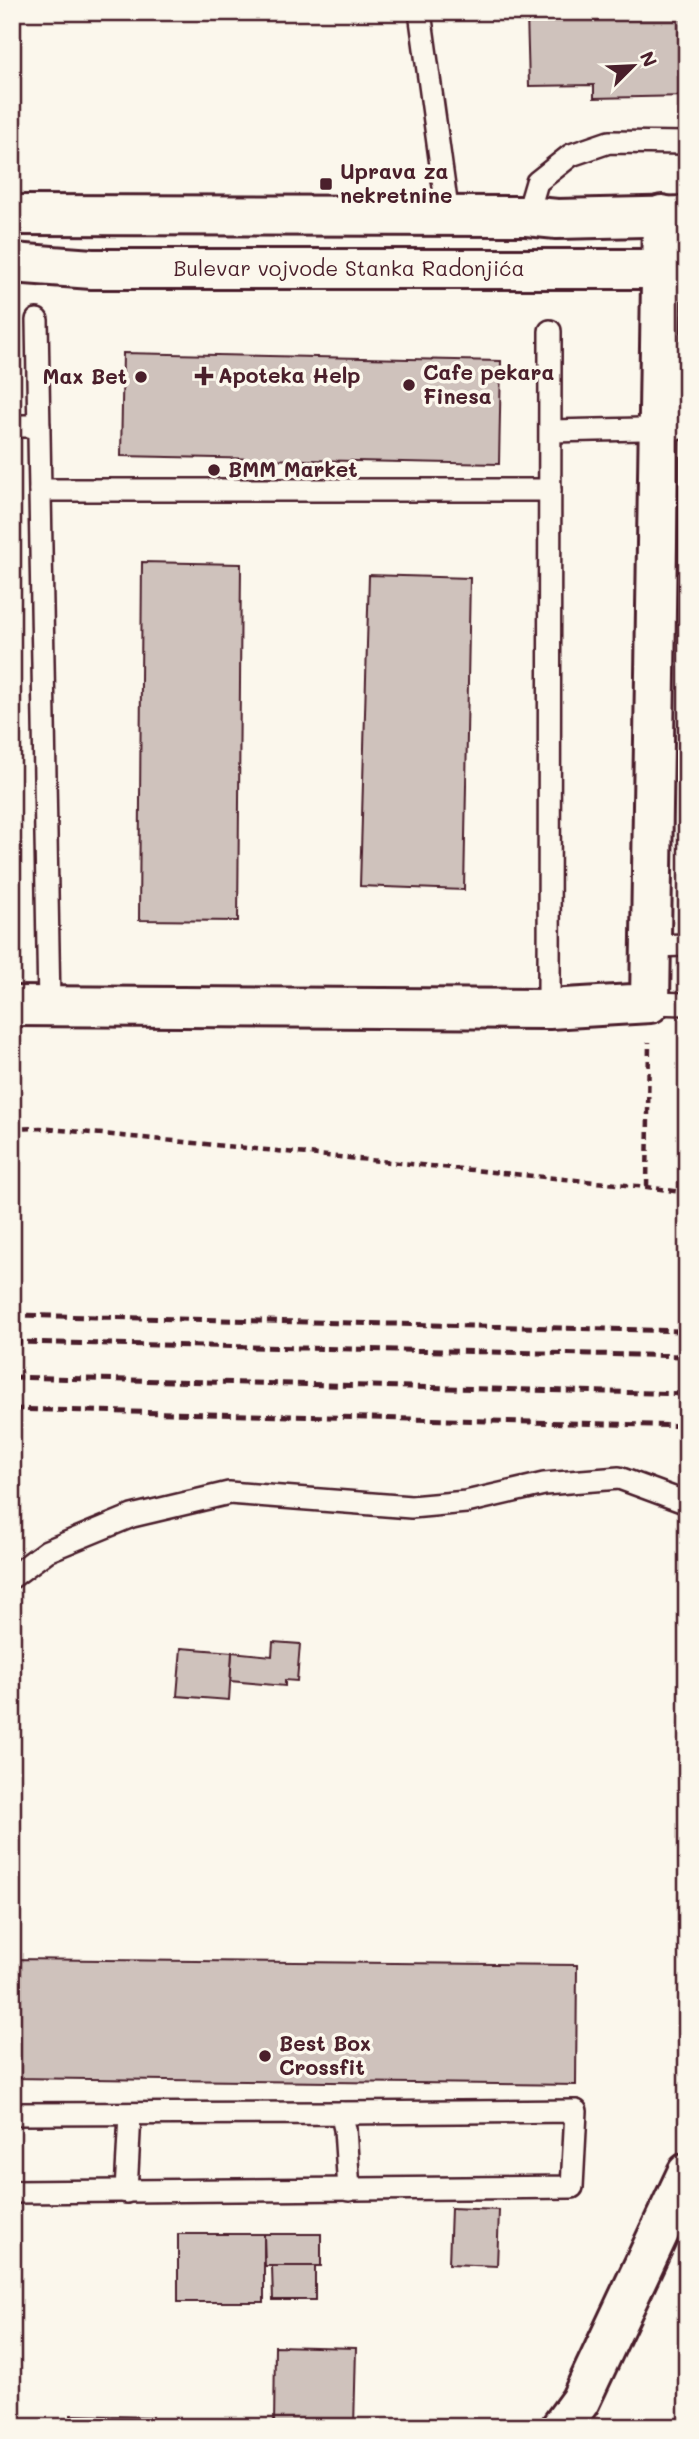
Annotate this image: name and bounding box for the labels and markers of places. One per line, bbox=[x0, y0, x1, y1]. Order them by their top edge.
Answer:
place label: Uprava za nekretnine bbox=[340, 157, 452, 208]
marker: Uprava za nekretnine bbox=[318, 176, 334, 192]
place label: Cafe pekara Finesa bbox=[423, 358, 554, 409]
place label: Apoteka Help bbox=[218, 361, 361, 388]
place label: Max Bet bbox=[43, 362, 127, 389]
marker: Apoteka Help bbox=[196, 368, 212, 384]
marker: Max Bet bbox=[133, 369, 149, 385]
marker: Cafe pekara Finesa bbox=[401, 377, 417, 393]
place label: BMM Market bbox=[228, 455, 358, 482]
marker: BMM Market bbox=[206, 462, 222, 478]
place label: Best Box Crossfit bbox=[279, 2029, 371, 2080]
marker: Best Box Crossfit bbox=[257, 2048, 273, 2064]

